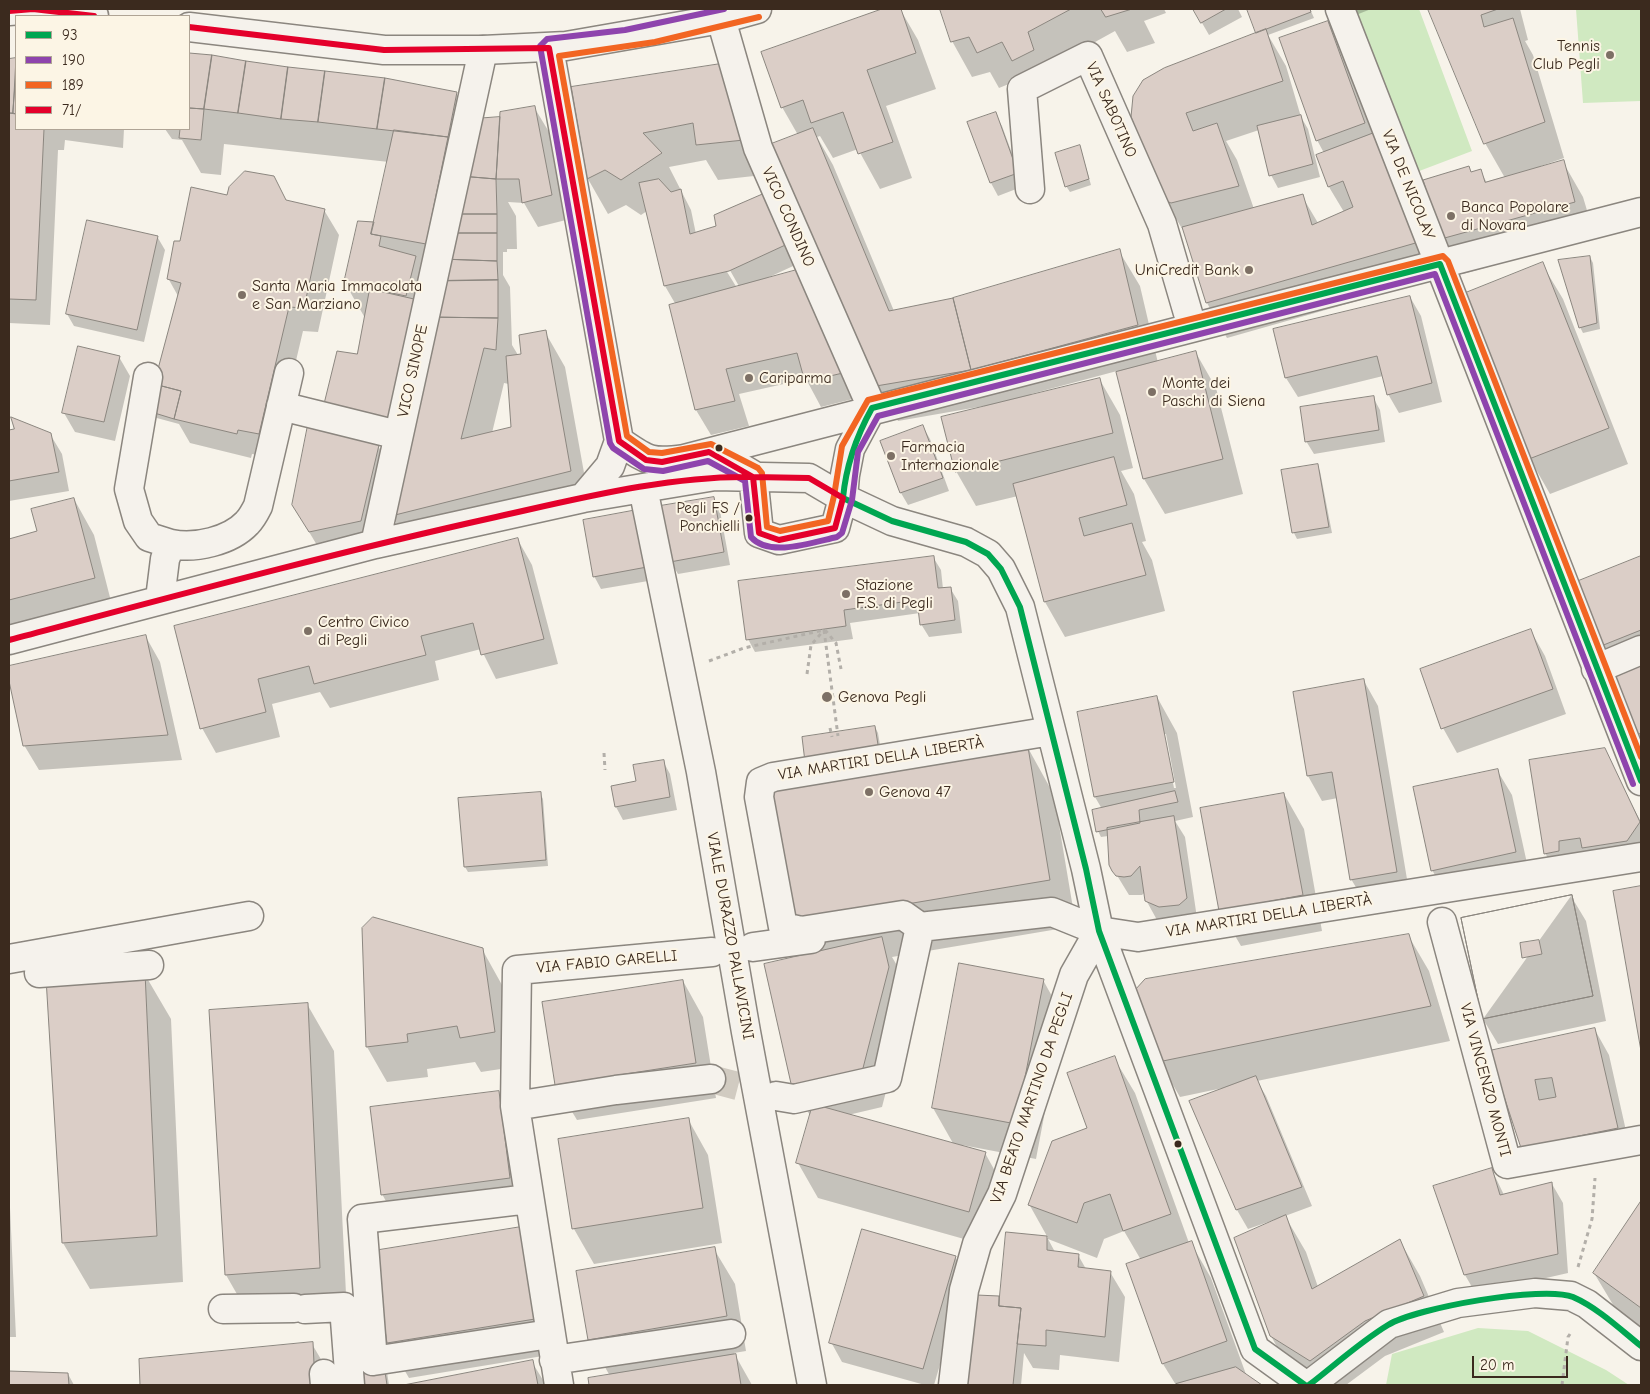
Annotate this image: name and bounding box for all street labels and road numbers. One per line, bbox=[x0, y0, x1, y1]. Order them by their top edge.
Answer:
street label: VIA SABOTINO bbox=[1081, 59, 1141, 161]
street label: VIA DE NICOLAY bbox=[1377, 127, 1439, 243]
street label: VICO CONDINO bbox=[757, 164, 819, 270]
street label: VICO SINOPE bbox=[394, 323, 432, 419]
street label: VIA MARTIRI DELLA LIBERTÀ bbox=[777, 733, 985, 785]
street label: VIALE DURAZZO PALLAVICINI bbox=[702, 831, 758, 1041]
street label: VIA MARTIRI DELLA LIBERTÀ bbox=[1165, 890, 1373, 942]
street label: VIA FABIO GARELLI bbox=[536, 946, 678, 978]
street label: VIA BEATO MARTINO DA PEGLI bbox=[987, 990, 1077, 1206]
street label: VIA VINCENZO MONTI bbox=[1455, 1001, 1515, 1159]

